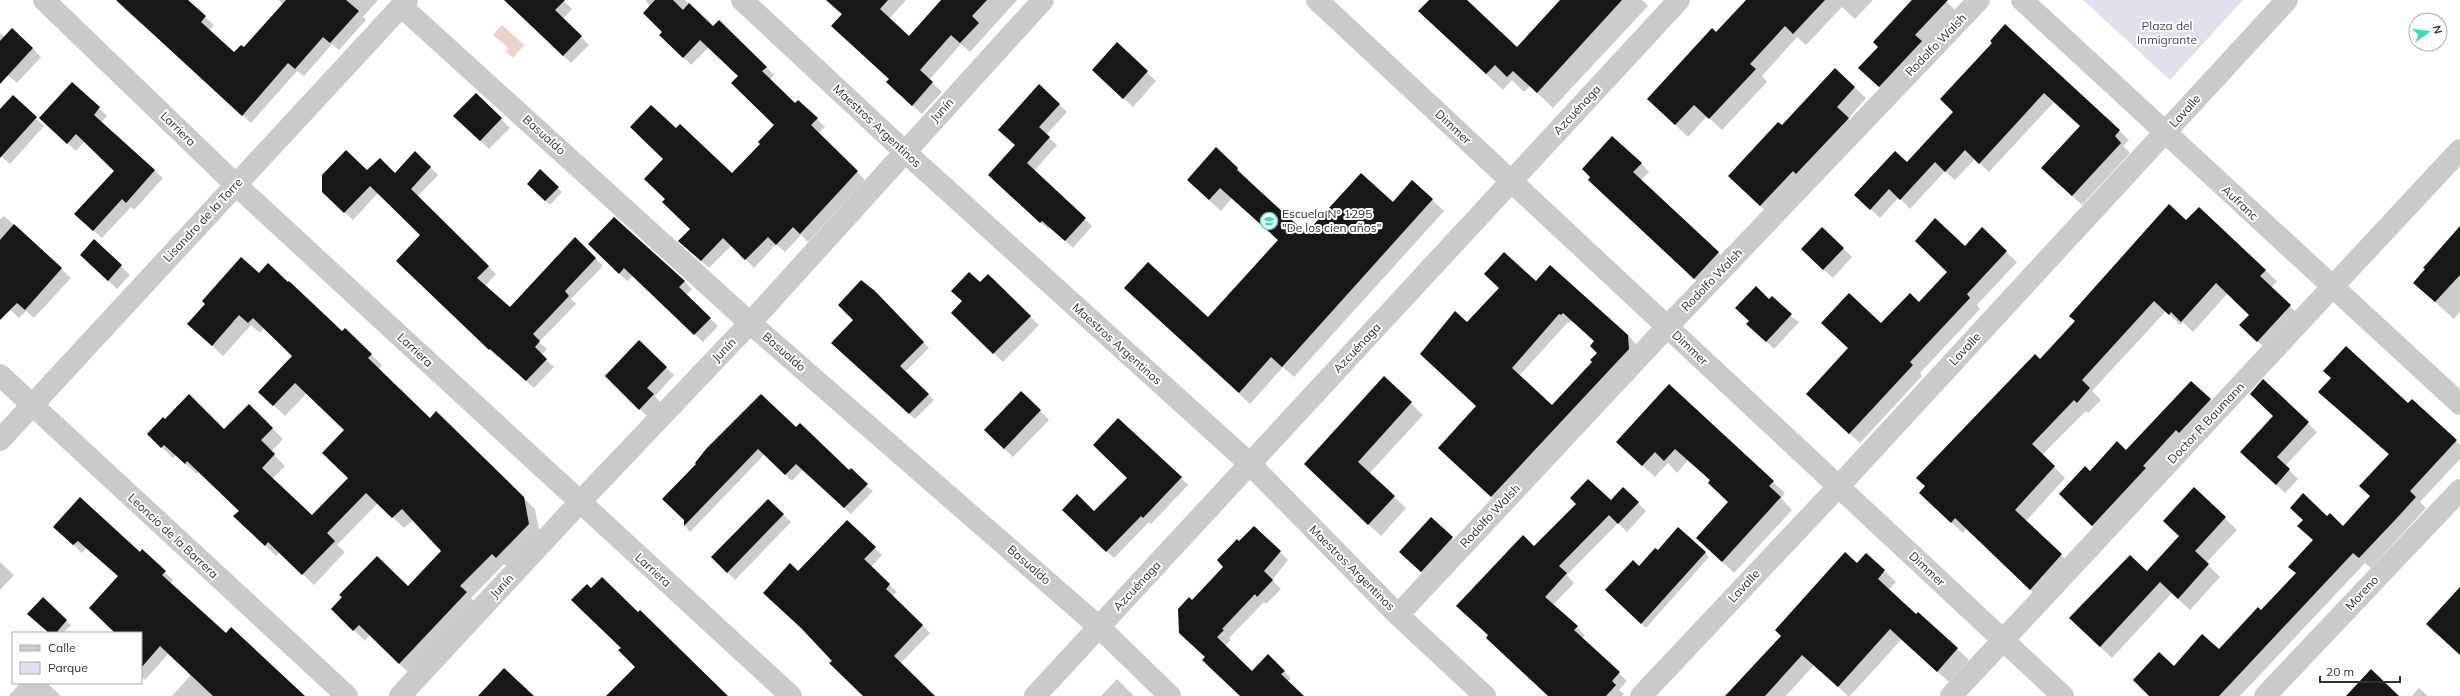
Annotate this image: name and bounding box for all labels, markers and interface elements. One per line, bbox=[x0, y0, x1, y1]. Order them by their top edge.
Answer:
street label: Rodolfo Walsh bbox=[1902, 10, 1969, 79]
north arrow bbox=[2408, 12, 2448, 52]
park label: Plaza del Inmigrante bbox=[2137, 18, 2197, 47]
text: N bbox=[2430, 24, 2446, 35]
street label: Maestros Argentinos bbox=[830, 81, 925, 170]
street label: Azcuénaga bbox=[1550, 82, 1604, 138]
street label: Lavalle bbox=[2166, 91, 2203, 130]
street label: Junín bbox=[927, 94, 957, 125]
street label: Dimmer bbox=[1432, 106, 1475, 147]
street label: Larriera bbox=[158, 108, 199, 149]
street label: Basualdo bbox=[520, 112, 569, 158]
street label: Lisandro de la Torre bbox=[160, 175, 245, 265]
street label: Aufranc bbox=[2219, 182, 2262, 223]
place label: Escuela Nº 1295 "De los cien años" bbox=[1282, 206, 1381, 235]
school or university icon: Escuela Nº 1295 "De los cien años" bbox=[1259, 211, 1279, 231]
street label: Rodolfo Walsh bbox=[1678, 245, 1745, 314]
street label: Maestros Argentinos bbox=[1070, 300, 1165, 388]
street label: Azcuénaga bbox=[1330, 320, 1384, 376]
street label: Dimmer bbox=[1669, 327, 1712, 368]
street label: Larriera bbox=[394, 329, 436, 370]
street label: Basualdo bbox=[760, 329, 809, 375]
street label: Lavalle bbox=[1946, 329, 1984, 368]
street label: Junín bbox=[709, 334, 739, 365]
street label: Doctor R Baumann bbox=[2164, 379, 2247, 466]
street label: Rodolfo Walsh bbox=[1456, 481, 1523, 551]
street label: Leoncio de la Barrera bbox=[125, 490, 222, 581]
street label: Maestros Argentinos bbox=[1306, 522, 1398, 614]
street label: Basualdo bbox=[1005, 542, 1054, 588]
street label: Dimmer bbox=[1906, 548, 1949, 589]
street label: Larriera bbox=[632, 550, 674, 590]
street label: Azcuénaga bbox=[1110, 558, 1164, 614]
street label: Lavalle bbox=[1725, 566, 1763, 605]
street label: Junín bbox=[487, 570, 517, 601]
street label: Moreno bbox=[2342, 572, 2381, 613]
legend bbox=[12, 632, 142, 684]
text: Calle bbox=[48, 640, 75, 655]
scale bar bbox=[2320, 658, 2400, 684]
text: Parque bbox=[48, 660, 88, 675]
text: 20 m bbox=[2326, 664, 2354, 679]

